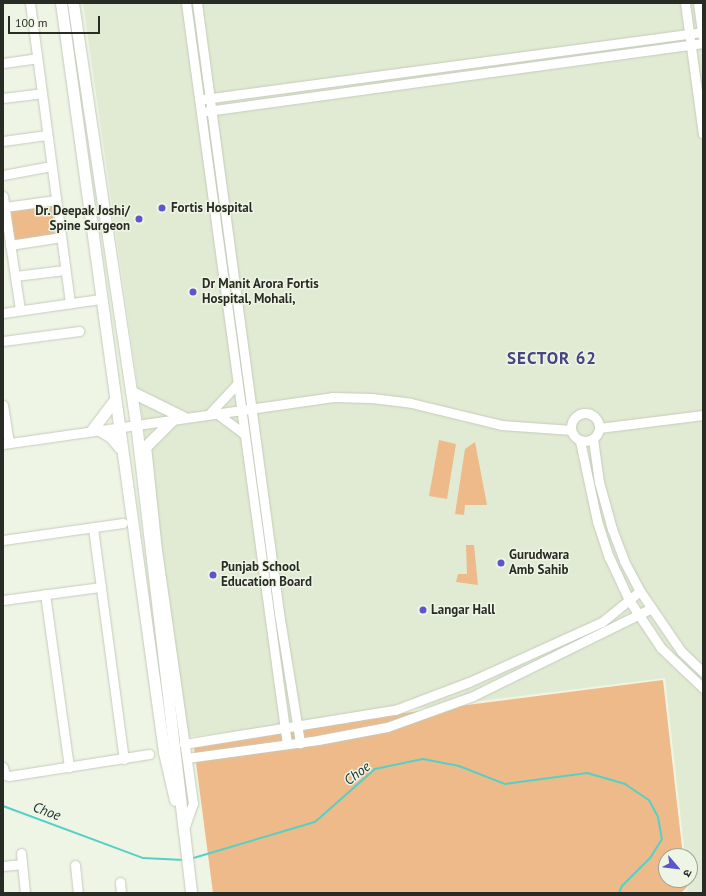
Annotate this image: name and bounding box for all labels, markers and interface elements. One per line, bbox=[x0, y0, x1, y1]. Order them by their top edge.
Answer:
scale bar bbox=[10, 8, 102, 34]
text: 100 m bbox=[15, 15, 48, 30]
place label: Fortis Hospital bbox=[171, 200, 253, 216]
marker: Fortis Hospital bbox=[156, 202, 168, 214]
place label: Dr. Deepak Joshi/ Spine Surgeon bbox=[34, 204, 130, 235]
marker: Dr. Deepak Joshi/ Spine Surgeon bbox=[133, 213, 145, 225]
place label: Dr Manit Arora Fortis Hospital, Mohali, bbox=[202, 277, 319, 308]
marker: Dr Manit Arora Fortis Hospital, Mohali, bbox=[187, 286, 199, 298]
district label: SECTOR 62 bbox=[507, 349, 597, 369]
place label: Gurudwara Amb Sahib bbox=[509, 548, 569, 579]
marker: Gurudwara Amb Sahib bbox=[496, 558, 506, 568]
place label: Punjab School Education Board bbox=[221, 560, 312, 591]
marker: Punjab School Education Board bbox=[208, 570, 218, 580]
place label: Langar Hall bbox=[431, 602, 495, 618]
marker: Langar Hall bbox=[418, 605, 428, 615]
water label: Choe bbox=[341, 758, 373, 788]
water label: Choe bbox=[31, 798, 63, 824]
north arrow bbox=[658, 848, 698, 888]
text: उ bbox=[680, 867, 695, 879]

